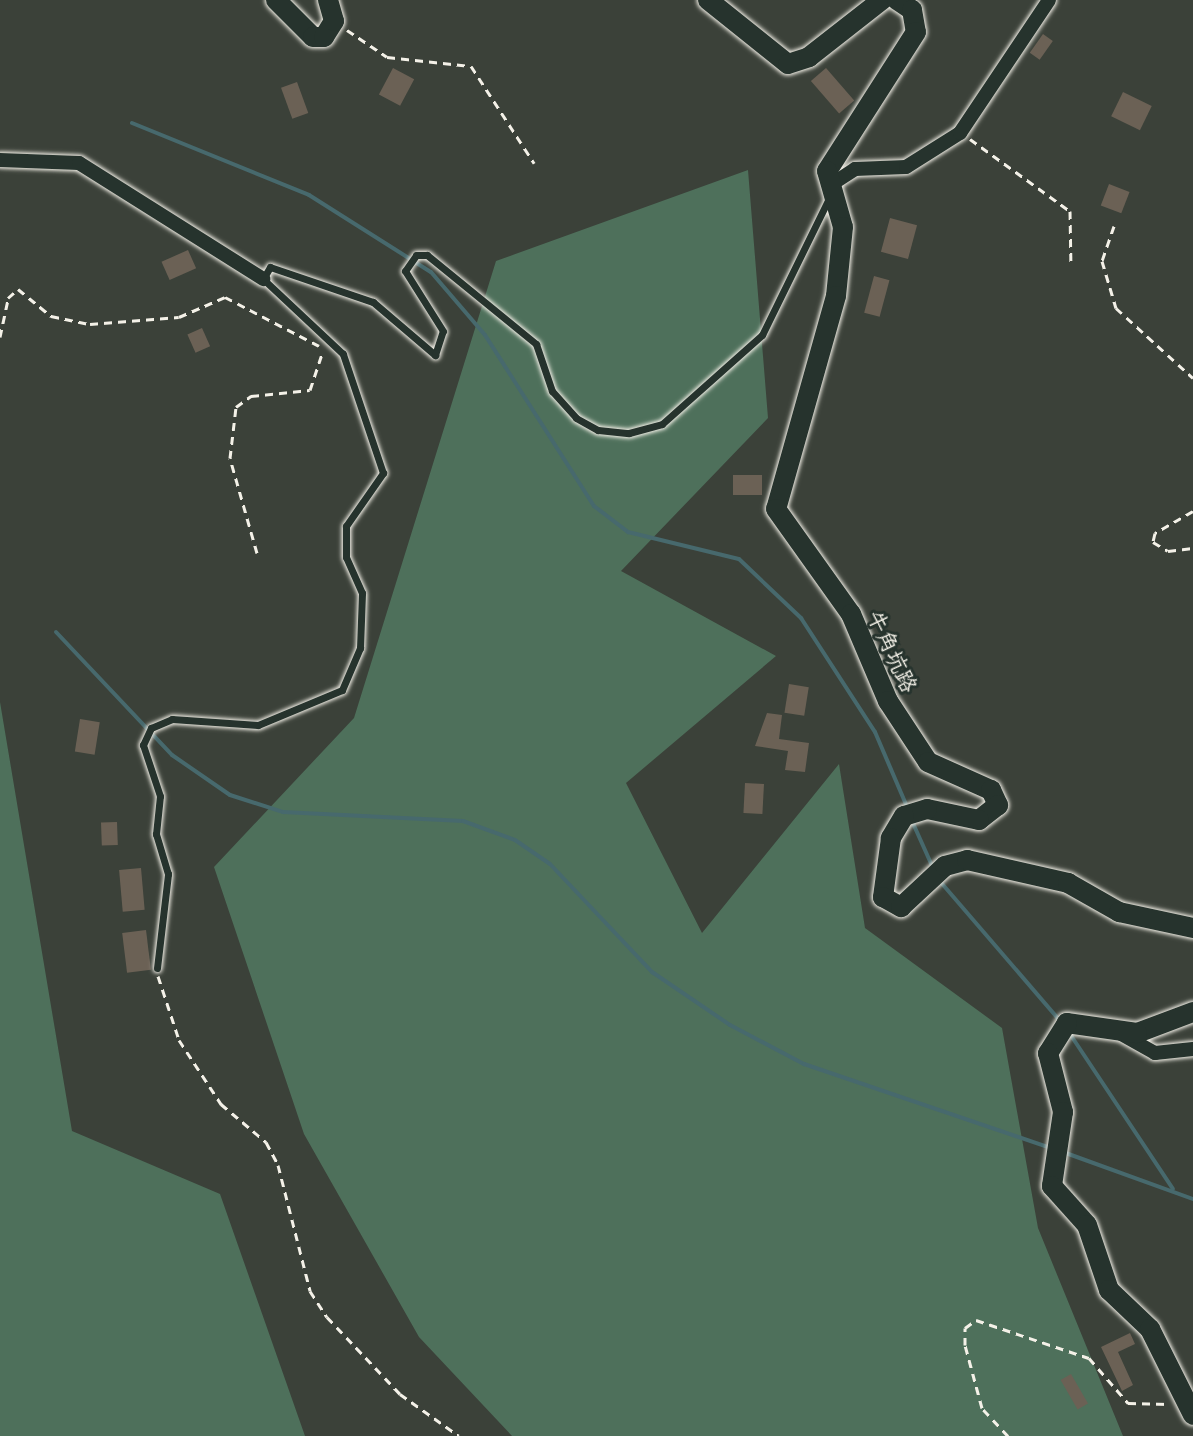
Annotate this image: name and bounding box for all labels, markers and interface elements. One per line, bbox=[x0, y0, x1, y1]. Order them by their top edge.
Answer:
street label: 牛角坑路 bbox=[862, 606, 924, 696]

